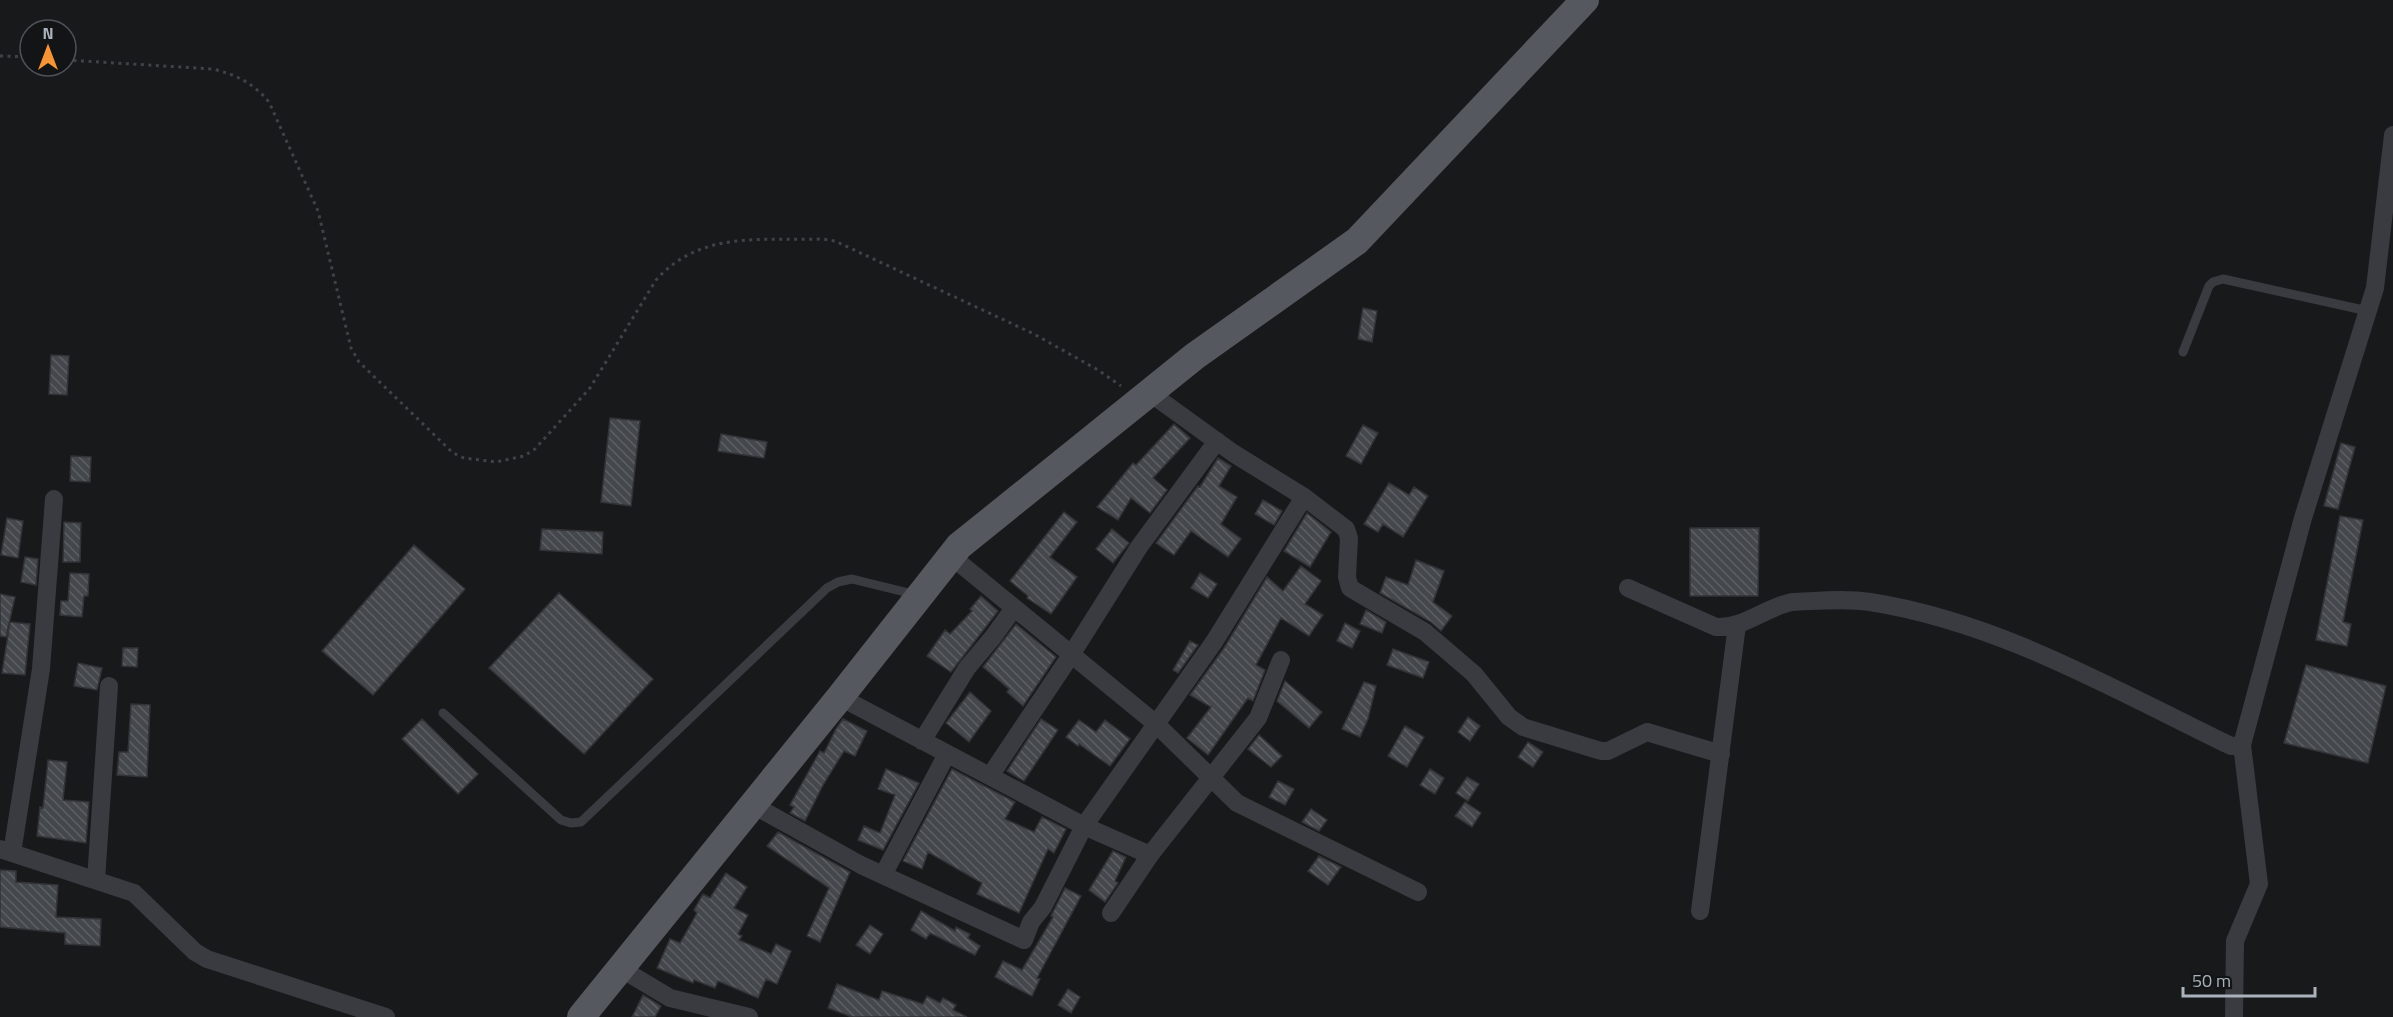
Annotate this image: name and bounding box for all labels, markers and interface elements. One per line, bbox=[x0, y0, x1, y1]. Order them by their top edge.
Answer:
north arrow bbox=[18, 18, 78, 78]
text: N bbox=[42, 21, 54, 45]
scale bar bbox=[2183, 960, 2315, 998]
text: 50 m bbox=[2192, 967, 2231, 994]

